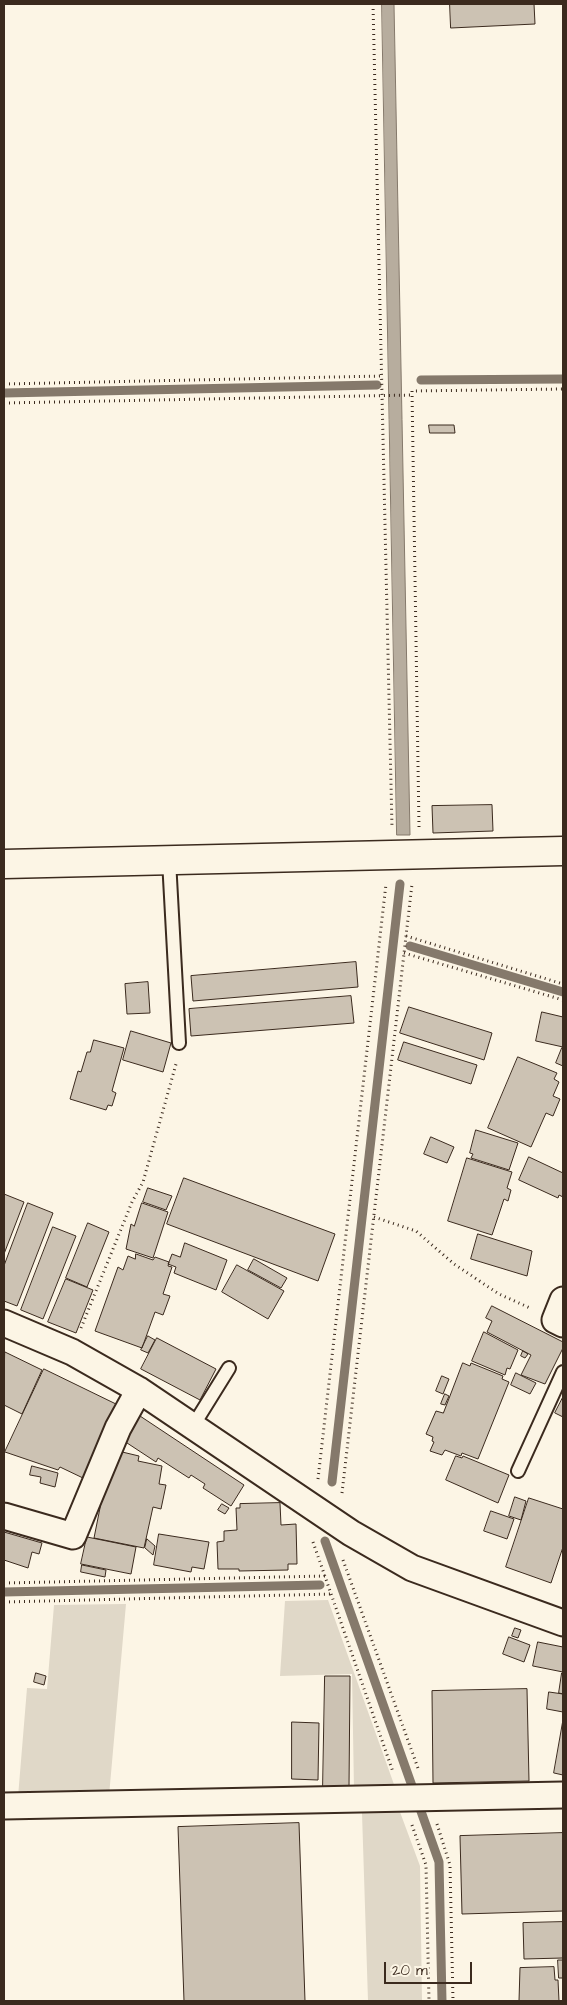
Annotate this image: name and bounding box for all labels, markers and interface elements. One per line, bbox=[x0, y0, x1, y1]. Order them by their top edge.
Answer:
scale bar bbox=[387, 1952, 474, 1984]
text: 20 m bbox=[392, 1960, 428, 1981]

